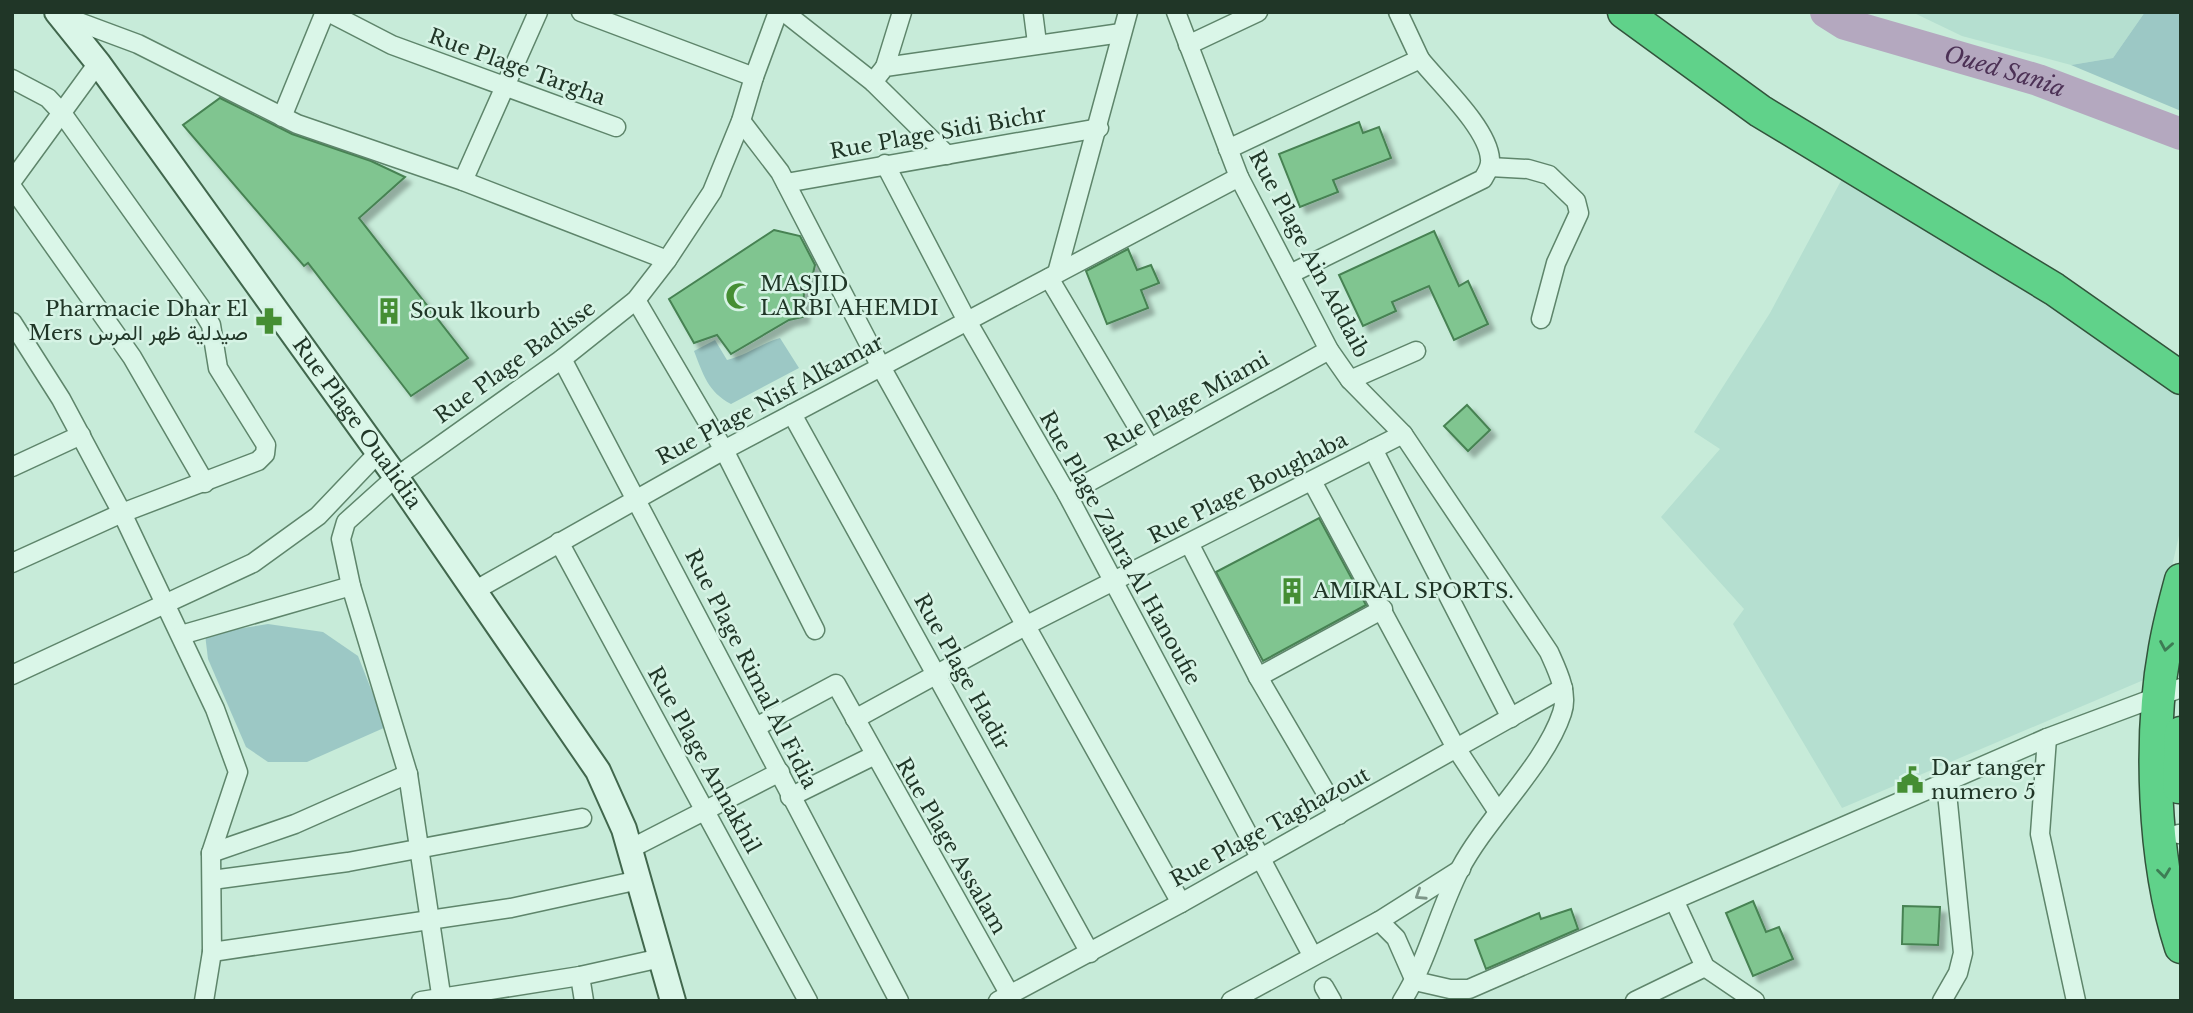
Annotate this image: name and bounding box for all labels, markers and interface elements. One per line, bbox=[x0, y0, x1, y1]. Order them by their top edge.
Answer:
street label: Rue Plage Targha bbox=[425, 23, 609, 111]
water label: Oued Sania bbox=[1941, 40, 2069, 103]
street label: Rue Plage Sidi Bichr bbox=[828, 101, 1048, 165]
street label: Rue Plage Ain Addaib bbox=[1243, 146, 1375, 362]
place label: MASJID LARBI AHEMDI bbox=[760, 271, 939, 321]
mosque icon: MASJID LARBI AHEMDI bbox=[724, 281, 754, 311]
street label: Rue Plage Badisse bbox=[430, 295, 600, 429]
place label: Pharmacie Dhar El Mers صيدلية ظهر المرس bbox=[29, 296, 248, 346]
building icon: Souk lkourb bbox=[374, 296, 404, 326]
place label: Souk lkourb bbox=[410, 298, 541, 324]
pharmacy icon: Pharmacie Dhar El Mers صيدلية ظهر المرس bbox=[254, 306, 284, 336]
street label: Rue Plage Nisf Alkamar bbox=[652, 329, 888, 471]
street label: Rue Plage Oualidia bbox=[287, 332, 427, 514]
street label: Rue Plage Miami bbox=[1100, 346, 1274, 458]
street label: Rue Plage Zahra Al Hanoufie bbox=[1034, 407, 1206, 689]
street label: Rue Plage Boughaba bbox=[1144, 426, 1352, 550]
street label: Rue Plage Rimal Al Fidia bbox=[679, 545, 823, 793]
building icon: AMIRAL SPORTS. bbox=[1277, 576, 1307, 606]
place label: AMIRAL SPORTS. bbox=[1312, 578, 1514, 604]
street label: Rue Plage Hadir bbox=[908, 589, 1016, 755]
one-way arrow bbox=[2159, 640, 2174, 652]
street label: Rue Plage Annakhil bbox=[642, 662, 766, 858]
street label: Rue Plage Assalam bbox=[890, 753, 1012, 939]
place label: Dar tanger numero 5 bbox=[1931, 755, 2045, 805]
street label: Rue Plage Taghazout bbox=[1166, 761, 1374, 893]
public building icon: Dar tanger numero 5 bbox=[1895, 765, 1925, 795]
one-way arrow bbox=[2156, 867, 2171, 879]
one-way arrow bbox=[1415, 886, 1428, 899]

